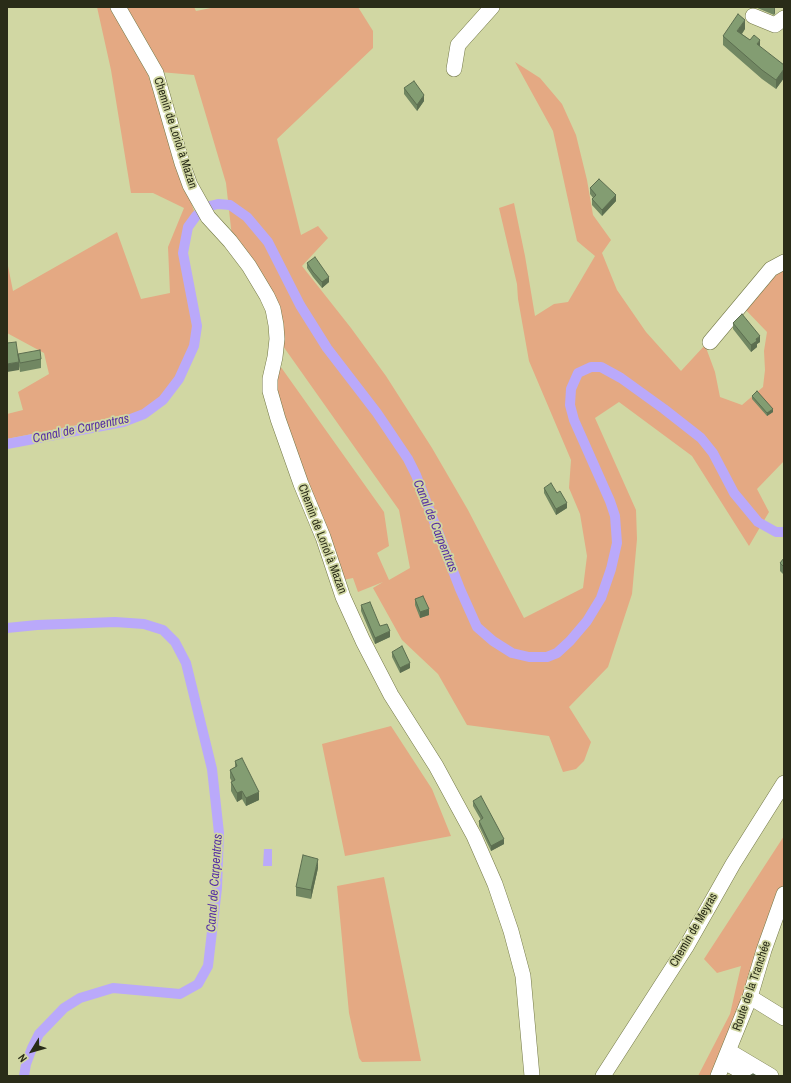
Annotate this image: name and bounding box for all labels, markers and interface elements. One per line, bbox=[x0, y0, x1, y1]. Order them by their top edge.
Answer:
street label: Chemin de Loriol à Mazan bbox=[150, 76, 200, 190]
water label: Canal de Carpentras bbox=[31, 411, 131, 447]
water label: Canal de Carpentras bbox=[409, 477, 461, 575]
street label: Chemin de Loriol à Mazan bbox=[295, 482, 349, 596]
water label: Canal de Carpentras bbox=[204, 833, 226, 933]
street label: Chemin de Meyras bbox=[667, 890, 721, 970]
street label: Route de la Tranchée bbox=[730, 939, 774, 1033]
north arrow bbox=[12, 1031, 52, 1071]
text: N bbox=[15, 1051, 30, 1065]

